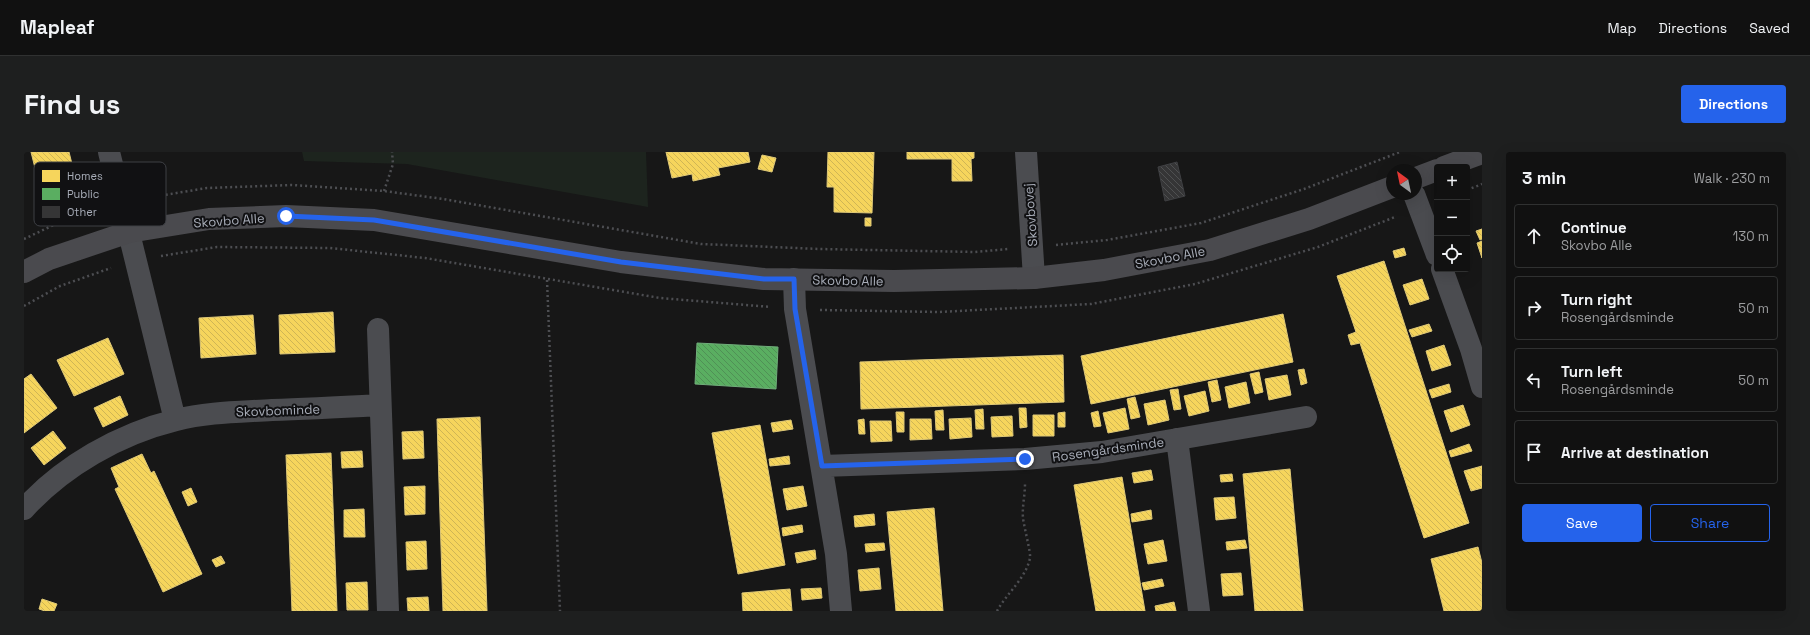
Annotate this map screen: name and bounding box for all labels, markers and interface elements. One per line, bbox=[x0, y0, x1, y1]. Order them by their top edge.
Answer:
text: Mapleaf bbox=[20, 15, 94, 40]
text: Map bbox=[1607, 19, 1637, 37]
text: Directions bbox=[1659, 19, 1727, 37]
text: Saved bbox=[1749, 19, 1790, 37]
button: Directions bbox=[1681, 85, 1786, 123]
text: Find us bbox=[24, 86, 121, 122]
legend bbox=[34, 162, 166, 226]
north arrow bbox=[1386, 164, 1422, 200]
map controls bbox=[1434, 164, 1470, 272]
button: + bbox=[1434, 164, 1470, 200]
text: 3 min bbox=[1522, 167, 1566, 189]
text: Homes bbox=[67, 169, 103, 183]
text: Walk · 230 m bbox=[1693, 170, 1770, 187]
street label: Skovbovej bbox=[1020, 183, 1041, 247]
text: Public bbox=[67, 187, 99, 201]
button: − bbox=[1434, 200, 1470, 236]
text: Other bbox=[67, 205, 97, 219]
route start bbox=[277, 207, 295, 225]
street label: Skovbo Alle bbox=[193, 210, 265, 231]
text: Continue bbox=[1561, 218, 1627, 237]
icon: ahead bbox=[1523, 225, 1545, 247]
text: 130 m bbox=[1733, 228, 1769, 245]
button: locate bbox=[1434, 236, 1470, 272]
text: Skovbo Alle bbox=[1561, 237, 1632, 254]
street label: Skovbo Alle bbox=[1134, 242, 1207, 273]
street label: Skovbo Alle bbox=[812, 271, 884, 290]
text: Turn right bbox=[1561, 290, 1632, 309]
icon: right bbox=[1523, 297, 1545, 319]
text: 50 m bbox=[1738, 300, 1769, 317]
text: Rosengårdsminde bbox=[1561, 309, 1674, 326]
text: Turn left bbox=[1561, 362, 1623, 381]
icon: left bbox=[1523, 369, 1545, 391]
text: 50 m bbox=[1738, 372, 1769, 389]
text: Rosengårdsminde bbox=[1561, 381, 1674, 398]
street label: Skovbominde bbox=[236, 401, 320, 420]
street label: Rosengårdsminde bbox=[1051, 433, 1165, 466]
icon: arrive bbox=[1523, 441, 1545, 463]
text: Arrive at destination bbox=[1561, 443, 1709, 462]
route end bbox=[1016, 450, 1034, 468]
button: Save bbox=[1522, 504, 1642, 542]
button: Share bbox=[1650, 504, 1770, 542]

